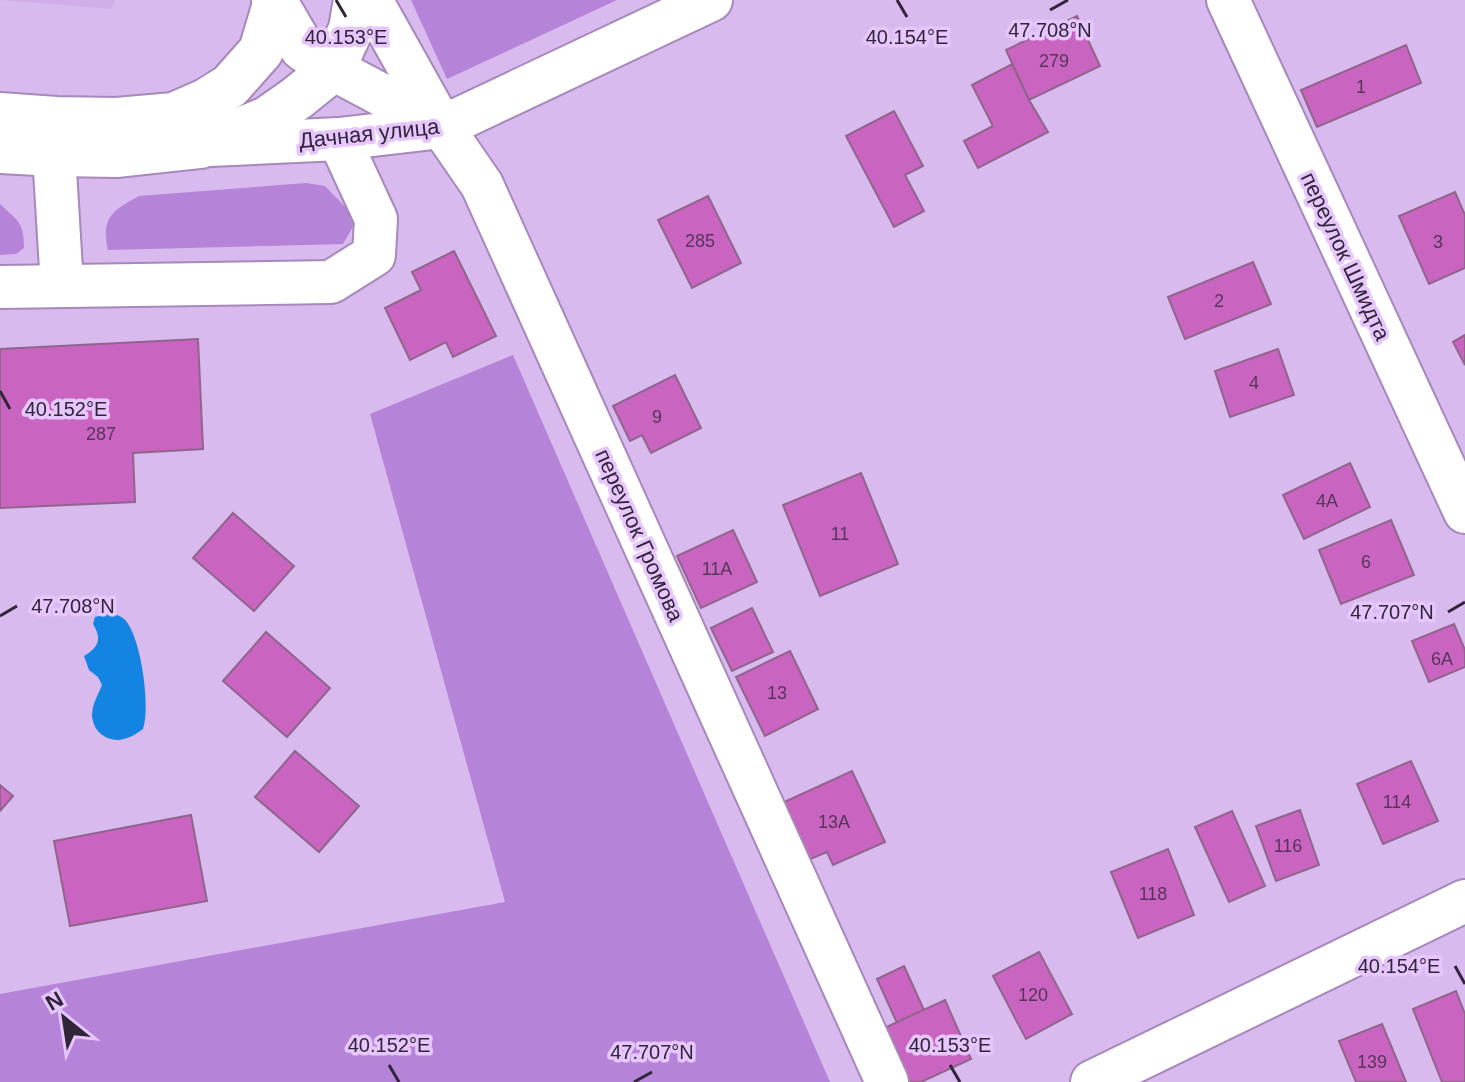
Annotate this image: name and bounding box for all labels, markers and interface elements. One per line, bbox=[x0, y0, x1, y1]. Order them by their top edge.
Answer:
text: 47.708°N bbox=[1008, 19, 1092, 41]
text: 40.153°E bbox=[305, 26, 387, 48]
text: 40.154°E bbox=[866, 26, 948, 48]
house number: 279 bbox=[1039, 51, 1069, 71]
house number: 1 bbox=[1356, 77, 1366, 97]
street label: Дачная улица bbox=[298, 114, 441, 153]
street label: переулок Шмидта bbox=[1296, 168, 1396, 345]
house number: 285 bbox=[685, 231, 715, 251]
house number: 3 bbox=[1433, 232, 1443, 252]
house number: 2 bbox=[1214, 291, 1224, 311]
house number: 4 bbox=[1249, 373, 1259, 393]
text: 40.152°E bbox=[25, 398, 107, 420]
house number: 9 bbox=[652, 407, 662, 427]
house number: 287 bbox=[86, 424, 116, 444]
street label: переулок Громова bbox=[590, 445, 689, 626]
house number: 4А bbox=[1316, 491, 1338, 511]
house number: 11 bbox=[831, 524, 849, 544]
house number: 6 bbox=[1361, 552, 1371, 572]
house number: 11А bbox=[702, 559, 732, 579]
text: 47.708°N bbox=[31, 595, 115, 617]
text: 47.707°N bbox=[1350, 601, 1434, 623]
house number: 6А bbox=[1431, 649, 1453, 669]
house number: 13 bbox=[767, 683, 787, 703]
house number: 114 bbox=[1383, 792, 1411, 812]
house number: 13А bbox=[818, 812, 850, 832]
house number: 116 bbox=[1274, 836, 1302, 856]
house number: 118 bbox=[1139, 884, 1167, 904]
text: 40.154°E bbox=[1358, 955, 1440, 977]
north arrow bbox=[24, 978, 104, 1058]
house number: 120 bbox=[1018, 985, 1048, 1005]
text: N bbox=[41, 986, 67, 1016]
text: 40.152°E bbox=[348, 1034, 430, 1056]
text: 40.153°E bbox=[909, 1034, 991, 1056]
text: 47.707°N bbox=[610, 1041, 694, 1063]
house number: 139 bbox=[1357, 1052, 1387, 1072]

